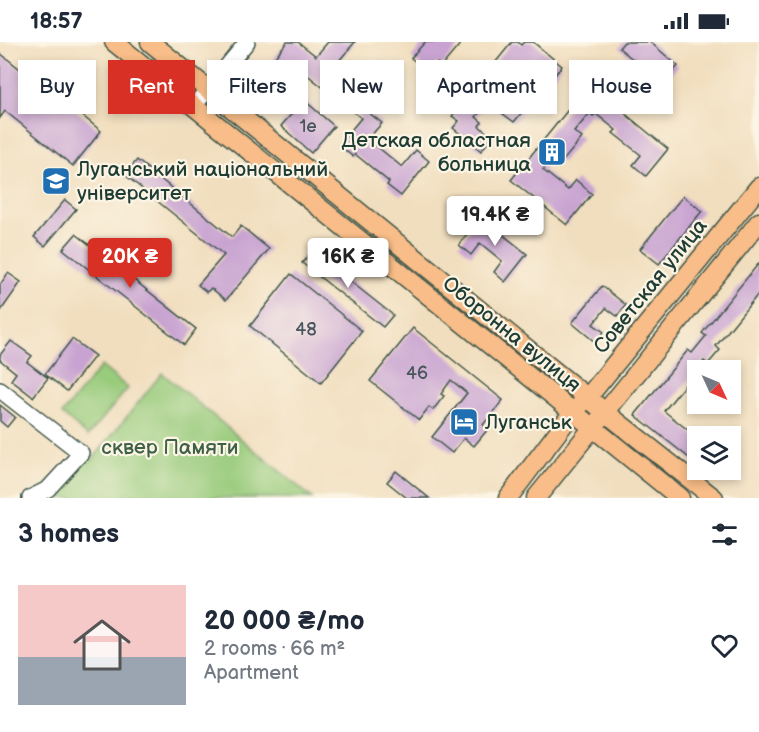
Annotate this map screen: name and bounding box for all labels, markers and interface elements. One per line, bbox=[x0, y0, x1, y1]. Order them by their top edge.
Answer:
text: 18:57 bbox=[30, 8, 83, 35]
chip: Buy bbox=[18, 60, 96, 114]
chip: Rent bbox=[108, 60, 195, 114]
chip: Filters bbox=[207, 60, 308, 114]
chip: New bbox=[320, 60, 404, 114]
chip: Apartment bbox=[416, 60, 557, 114]
chip: House bbox=[569, 60, 673, 114]
house number: 1е bbox=[300, 116, 317, 137]
place label: Детская областная больница bbox=[341, 128, 532, 177]
building icon: Детская областная больница bbox=[536, 136, 568, 168]
place label: Луганський національний університет bbox=[76, 157, 328, 206]
school or university icon: Луганський національний університет bbox=[40, 165, 72, 197]
pin: 19.4K ₴ bbox=[440, 196, 550, 247]
text: 19.4K ₴ bbox=[461, 203, 529, 227]
street label: Советская улица bbox=[588, 213, 713, 359]
pin: 20K ₴ bbox=[88, 238, 172, 289]
pin: 16K ₴ bbox=[306, 238, 390, 289]
text: 20K ₴ bbox=[102, 245, 158, 269]
text: 16K ₴ bbox=[322, 245, 374, 269]
street label: Оборонна вулиця bbox=[438, 271, 586, 398]
house number: 48 bbox=[295, 319, 317, 340]
north arrow bbox=[687, 360, 741, 414]
map controls bbox=[687, 360, 741, 480]
house number: 46 bbox=[406, 363, 428, 384]
hotel icon: Луганськ bbox=[448, 406, 480, 438]
place label: Луганськ bbox=[484, 410, 572, 435]
button: layers bbox=[687, 426, 741, 480]
park label: сквер Памяти bbox=[102, 435, 238, 460]
icon: filters bbox=[708, 518, 741, 551]
text: 3 homes bbox=[18, 519, 119, 550]
text: 20 000 ₴/mo bbox=[204, 606, 364, 637]
icon: home bbox=[66, 609, 138, 681]
icon: heart bbox=[708, 629, 741, 662]
text: 2 rooms · 66 m² bbox=[204, 637, 345, 661]
text: Apartment bbox=[204, 661, 299, 685]

